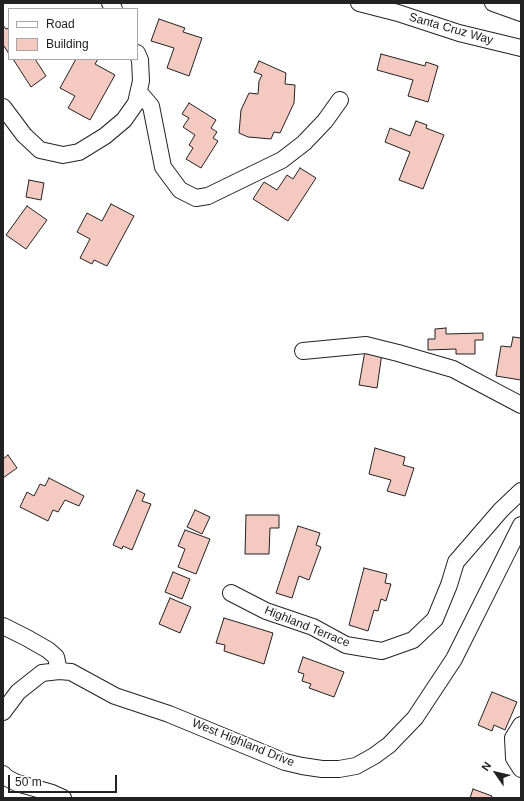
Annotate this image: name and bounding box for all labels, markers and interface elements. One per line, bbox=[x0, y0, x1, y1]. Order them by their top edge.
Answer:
legend bbox=[8, 8, 138, 60]
street label: Santa Cruz Way bbox=[407, 10, 495, 48]
text: Road bbox=[46, 17, 75, 31]
text: Building bbox=[46, 37, 89, 51]
street label: Highland Terrace bbox=[262, 603, 352, 651]
street label: West Highland Drive bbox=[190, 716, 296, 770]
north arrow bbox=[476, 753, 516, 793]
text: N bbox=[479, 760, 493, 773]
scale bar bbox=[10, 767, 119, 793]
text: 50 m bbox=[15, 775, 42, 789]

